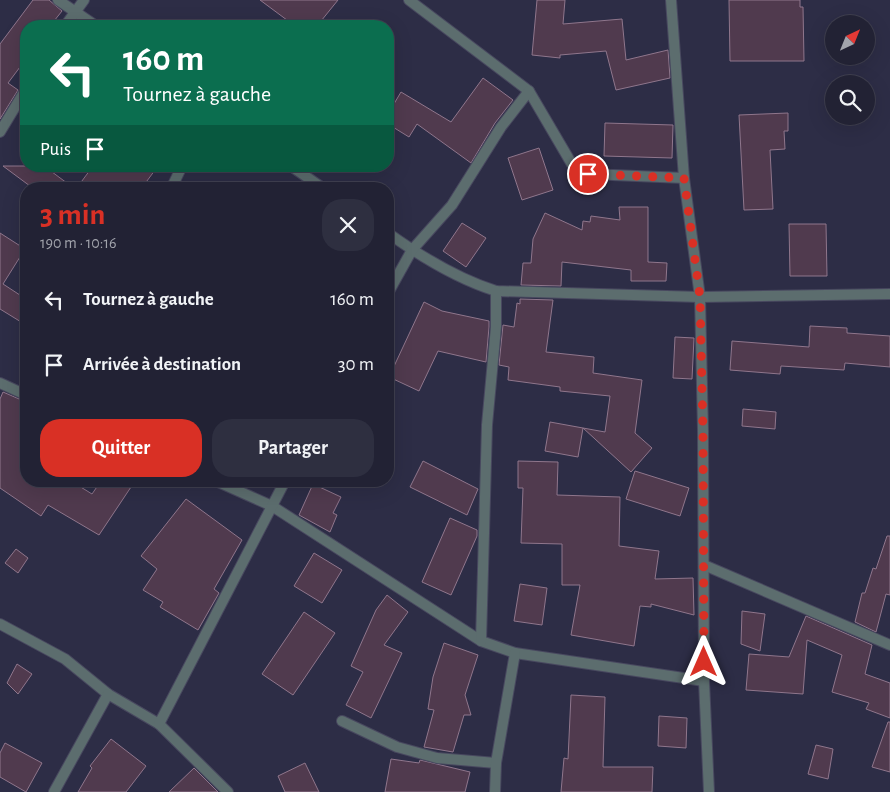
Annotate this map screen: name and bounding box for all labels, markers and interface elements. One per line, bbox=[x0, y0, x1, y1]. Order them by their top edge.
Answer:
north arrow bbox=[825, 15, 875, 65]
map controls bbox=[825, 15, 875, 125]
icon: left bbox=[40, 40, 105, 105]
text: 160 m bbox=[123, 42, 204, 77]
button: search bbox=[825, 75, 875, 125]
text: Tournez à gauche bbox=[123, 83, 271, 105]
icon: arrive bbox=[81, 135, 109, 163]
text: Puis bbox=[40, 140, 71, 159]
pin bbox=[567, 153, 609, 195]
icon: arrive bbox=[574, 160, 602, 188]
button: close bbox=[322, 199, 374, 251]
text: 3 min bbox=[40, 200, 105, 230]
text: 190 m · 10:16 bbox=[40, 235, 117, 251]
icon: left bbox=[40, 286, 68, 314]
text: Tournez à gauche bbox=[83, 290, 214, 309]
text: 160 m bbox=[330, 290, 374, 309]
icon: arrive bbox=[40, 351, 68, 379]
text: Arrivée à destination bbox=[83, 355, 241, 374]
text: 30 m bbox=[338, 355, 374, 374]
button: Quitter bbox=[40, 419, 202, 477]
button: Partager bbox=[212, 419, 374, 477]
position arrow bbox=[677, 635, 729, 687]

